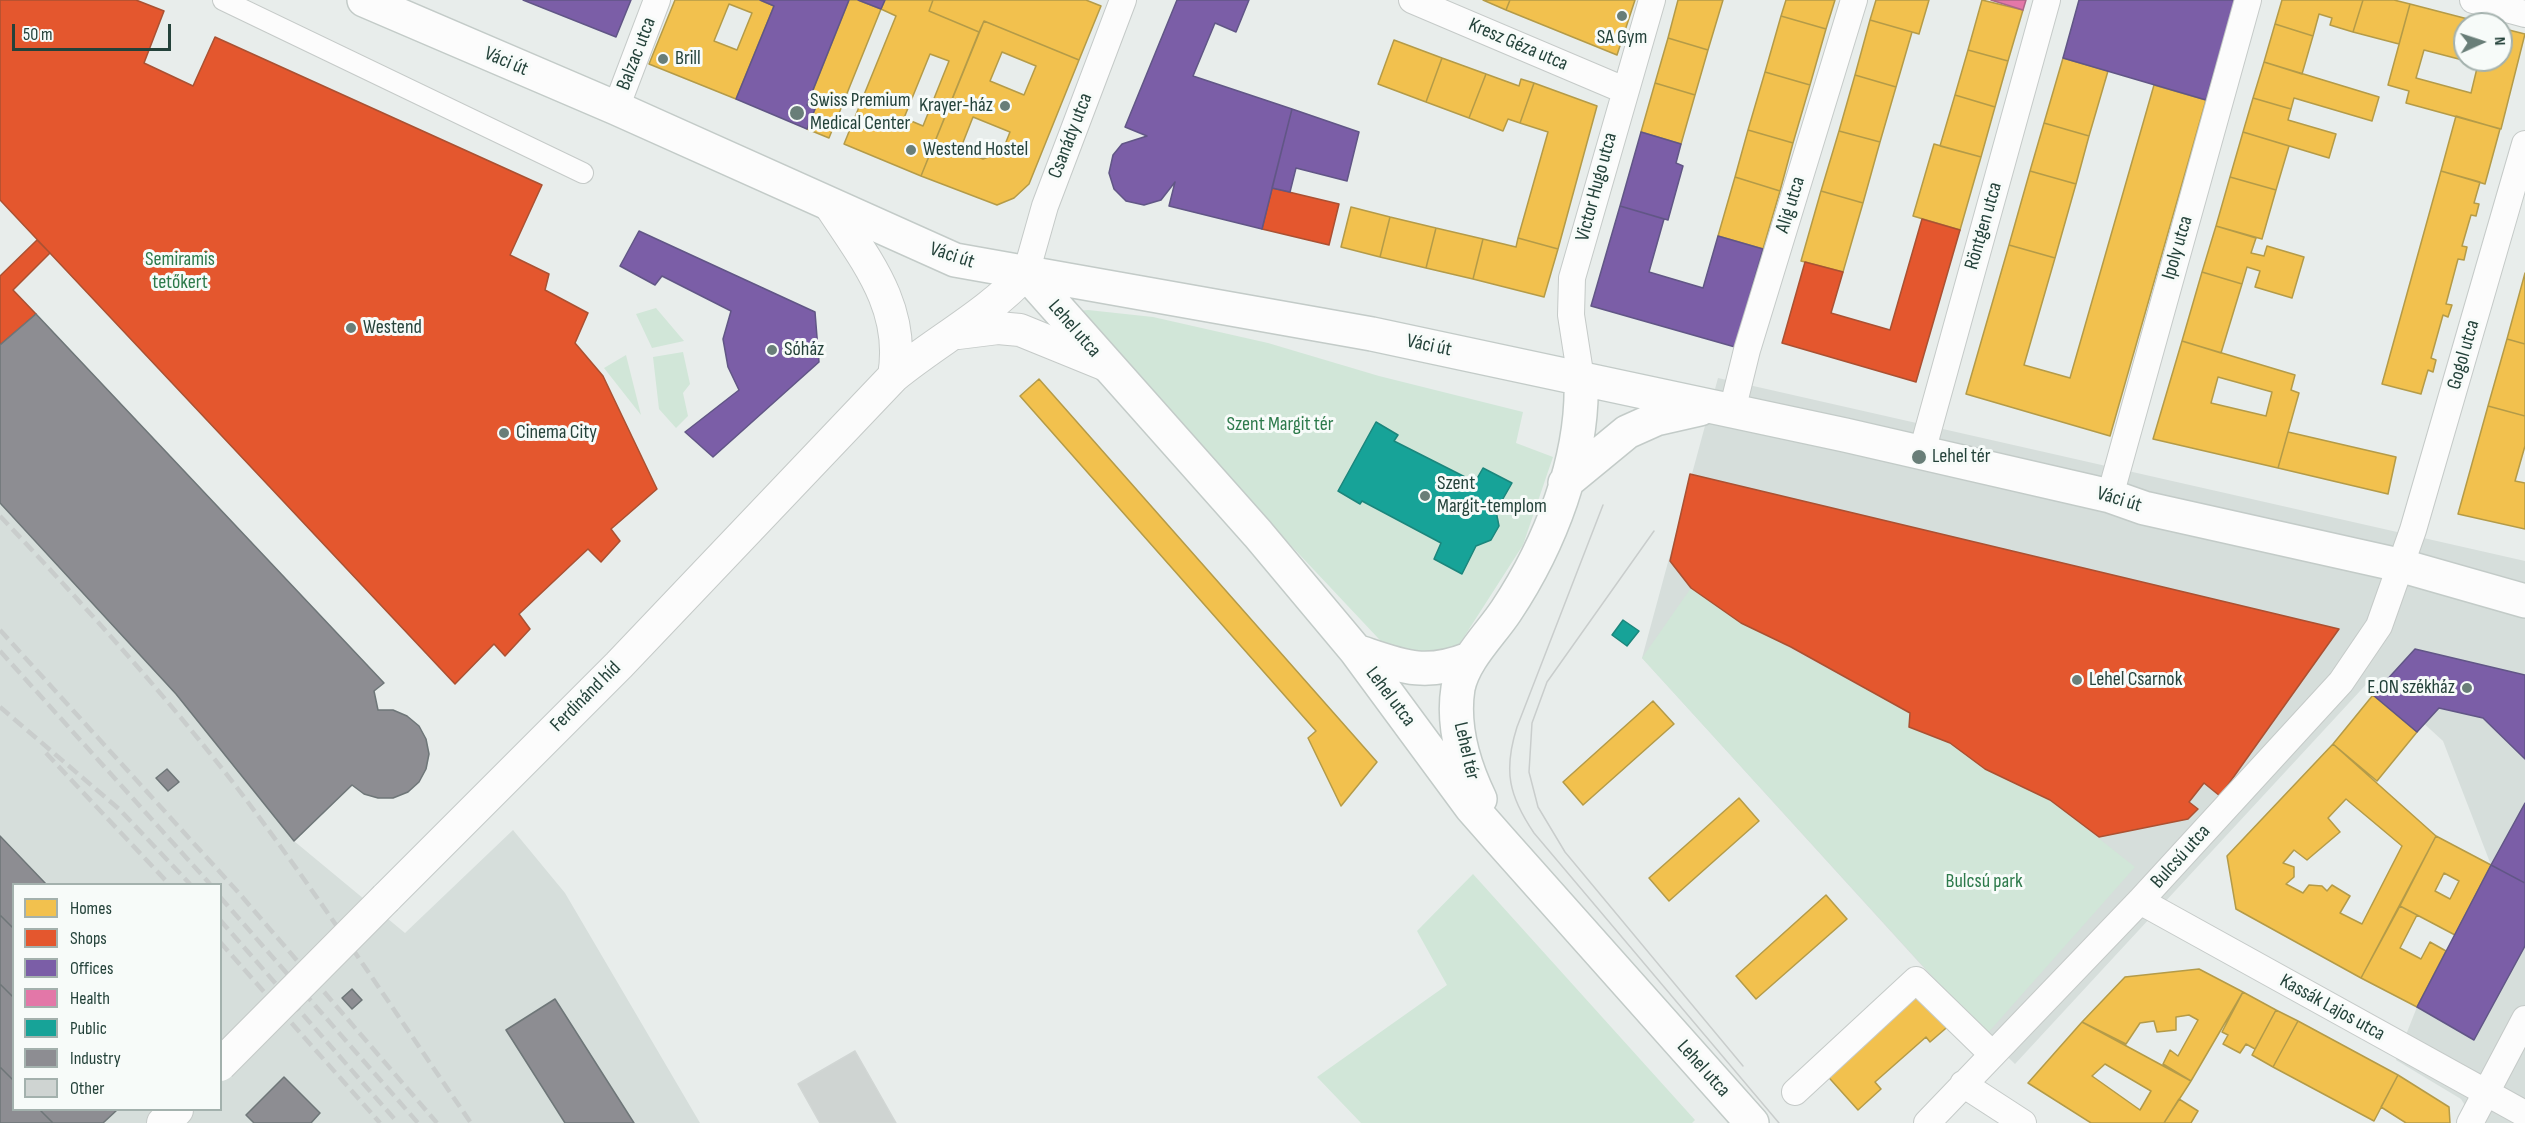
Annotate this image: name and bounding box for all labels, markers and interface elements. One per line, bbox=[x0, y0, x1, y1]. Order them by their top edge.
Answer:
marker: SA Gym bbox=[1615, 9, 1629, 23]
scale bar bbox=[15, 12, 174, 50]
north arrow bbox=[2453, 12, 2513, 72]
street label: Kresz Géza utca bbox=[1465, 13, 1571, 77]
street label: Balzac utca bbox=[612, 14, 662, 94]
text: 50 m bbox=[23, 24, 53, 45]
place label: SA Gym bbox=[1597, 26, 1647, 50]
text: N bbox=[2490, 36, 2509, 46]
street label: Váci út bbox=[480, 42, 532, 82]
place label: Brill bbox=[675, 47, 701, 71]
marker: Brill bbox=[656, 52, 670, 66]
place label: Swiss Premium Medical Center bbox=[810, 89, 910, 136]
street label: Csanády utca bbox=[1044, 90, 1098, 182]
place label: Krayer-ház bbox=[919, 94, 993, 118]
marker: Krayer-ház bbox=[998, 99, 1012, 113]
marker: Swiss Premium Medical Center bbox=[788, 104, 806, 122]
street label: Victor Hugo utca bbox=[1571, 130, 1623, 244]
place label: Westend Hostel bbox=[923, 138, 1028, 162]
marker: Westend Hostel bbox=[904, 143, 918, 157]
street label: Alig utca bbox=[1771, 174, 1811, 236]
street label: Röntgen utca bbox=[1960, 180, 2008, 272]
street label: Ipoly utca bbox=[2158, 213, 2198, 283]
street label: Váci út bbox=[927, 238, 977, 274]
park label: Semiramis tetőkert bbox=[145, 248, 215, 295]
street label: Lehel utca bbox=[1042, 295, 1106, 363]
place label: Westend bbox=[363, 316, 422, 340]
street label: Gogol utca bbox=[2443, 318, 2485, 392]
marker: Westend bbox=[344, 321, 358, 335]
street label: Váci út bbox=[1404, 330, 1454, 362]
place label: Sóház bbox=[784, 338, 824, 362]
marker: Sóház bbox=[765, 343, 779, 357]
park label: Szent Margit tér bbox=[1227, 413, 1333, 437]
place label: Cinema City bbox=[516, 421, 597, 445]
marker: Cinema City bbox=[497, 426, 511, 440]
place label: Lehel tér bbox=[1932, 445, 1990, 469]
marker: Lehel tér bbox=[1910, 448, 1928, 466]
place label: Szent Margit-templom bbox=[1437, 472, 1547, 519]
street label: Váci út bbox=[2094, 482, 2144, 518]
marker: Szent Margit-templom bbox=[1418, 489, 1432, 503]
street label: Ferdinánd híd bbox=[546, 657, 626, 737]
street label: Lehel utca bbox=[1360, 662, 1420, 732]
place label: Lehel Csarnok bbox=[2089, 668, 2182, 692]
marker: Lehel Csarnok bbox=[2070, 673, 2084, 687]
place label: E.ON székház bbox=[2367, 676, 2455, 700]
marker: E.ON székház bbox=[2460, 681, 2474, 695]
street label: Lehel tér bbox=[1448, 720, 1484, 782]
street label: Bulcsú utca bbox=[2146, 820, 2216, 894]
park label: Bulcsú park bbox=[1945, 870, 2023, 894]
legend bbox=[12, 883, 222, 1111]
text: Homes bbox=[70, 898, 112, 919]
text: Shops bbox=[70, 928, 107, 949]
text: Offices bbox=[70, 958, 113, 979]
street label: Kassák Lajos utca bbox=[2275, 969, 2389, 1047]
text: Health bbox=[70, 988, 110, 1009]
text: Public bbox=[70, 1018, 107, 1039]
street label: Lehel utca bbox=[1671, 1036, 1735, 1102]
text: Industry bbox=[70, 1048, 121, 1069]
text: Other bbox=[70, 1078, 104, 1099]

